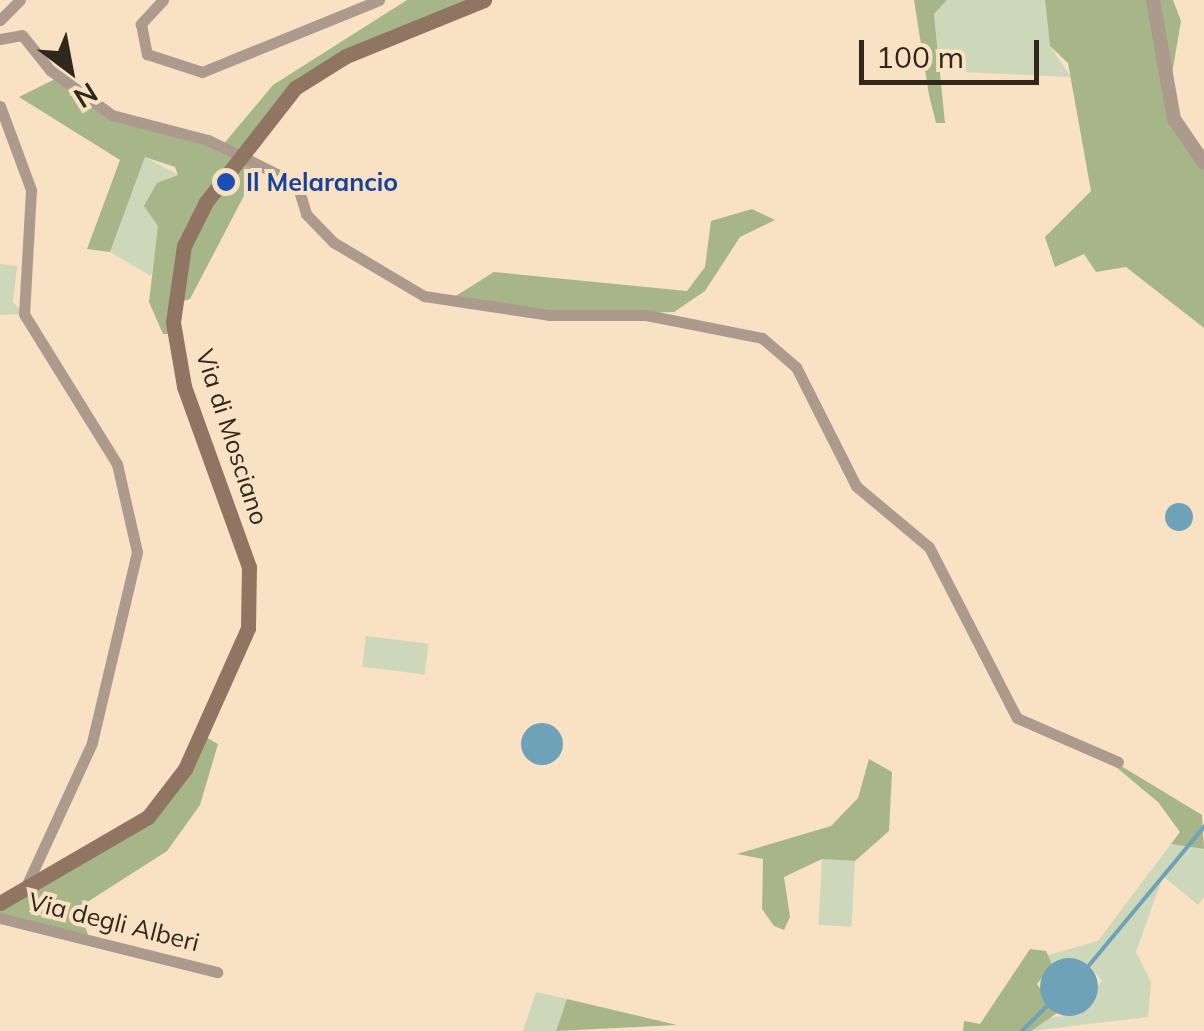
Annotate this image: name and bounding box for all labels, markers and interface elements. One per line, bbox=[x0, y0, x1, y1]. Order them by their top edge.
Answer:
north arrow bbox=[20, 20, 120, 120]
scale bar bbox=[864, 20, 1044, 82]
text: 100 m bbox=[876, 38, 964, 76]
text: N bbox=[68, 75, 104, 116]
place label: Il Melarancio bbox=[246, 167, 398, 197]
marker: Il Melarancio bbox=[215, 171, 237, 193]
street label: Via di Mosciano bbox=[189, 345, 275, 529]
street label: Via degli Alberi bbox=[25, 886, 203, 958]

